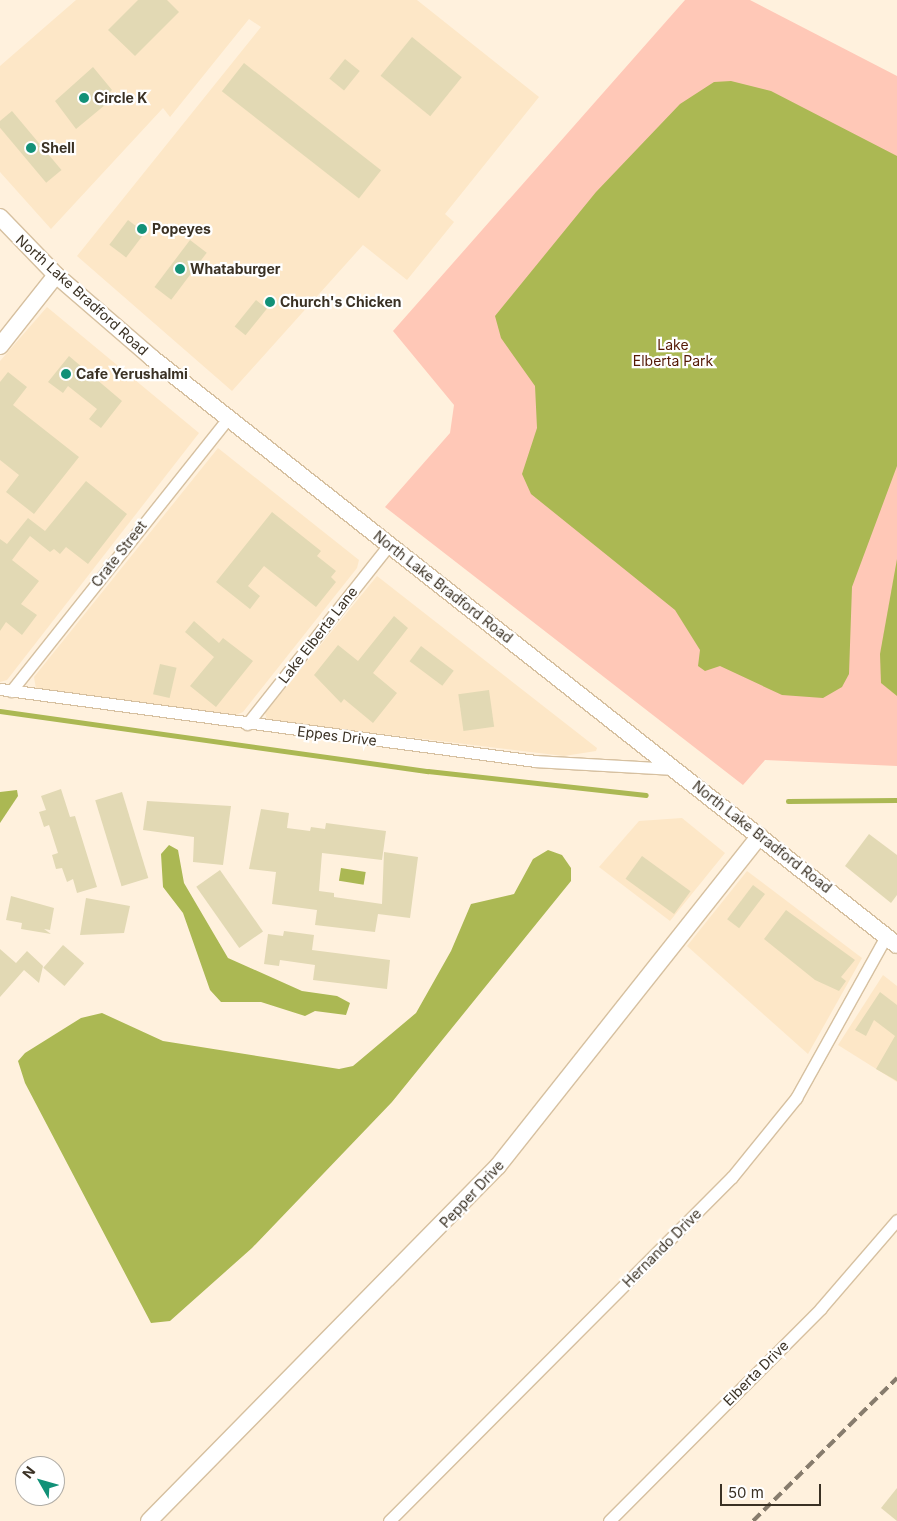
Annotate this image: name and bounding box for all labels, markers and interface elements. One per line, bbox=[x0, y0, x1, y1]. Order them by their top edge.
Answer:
place label: Circle K bbox=[94, 90, 147, 106]
marker: Circle K bbox=[78, 92, 90, 104]
place label: Shell bbox=[41, 140, 75, 156]
marker: Shell bbox=[25, 142, 37, 154]
place label: Popeyes bbox=[152, 221, 211, 237]
marker: Popeyes bbox=[136, 223, 148, 235]
street label: North Lake Bradford Road bbox=[13, 231, 151, 359]
place label: Whataburger bbox=[190, 261, 280, 277]
marker: Whataburger bbox=[174, 263, 186, 275]
place label: Church's Chicken bbox=[280, 294, 402, 310]
marker: Church's Chicken bbox=[264, 296, 276, 308]
park label: Lake Elberta Park bbox=[633, 337, 713, 370]
place label: Cafe Yerushalmi bbox=[76, 366, 188, 382]
marker: Cafe Yerushalmi bbox=[60, 368, 72, 380]
street label: Crate Street bbox=[88, 518, 150, 590]
street label: North Lake Bradford Road bbox=[370, 527, 516, 647]
street label: Lake Elberta Lane bbox=[275, 583, 361, 687]
street label: Eppes Drive bbox=[296, 723, 378, 749]
street label: North Lake Bradford Road bbox=[689, 777, 835, 897]
street label: Pepper Drive bbox=[436, 1157, 508, 1231]
street label: Hernando Drive bbox=[619, 1205, 705, 1291]
street label: Elberta Drive bbox=[720, 1337, 792, 1409]
north arrow bbox=[15, 1456, 65, 1506]
text: N bbox=[19, 1463, 39, 1482]
scale bar bbox=[722, 1474, 823, 1506]
text: 50 m bbox=[728, 1483, 764, 1502]

